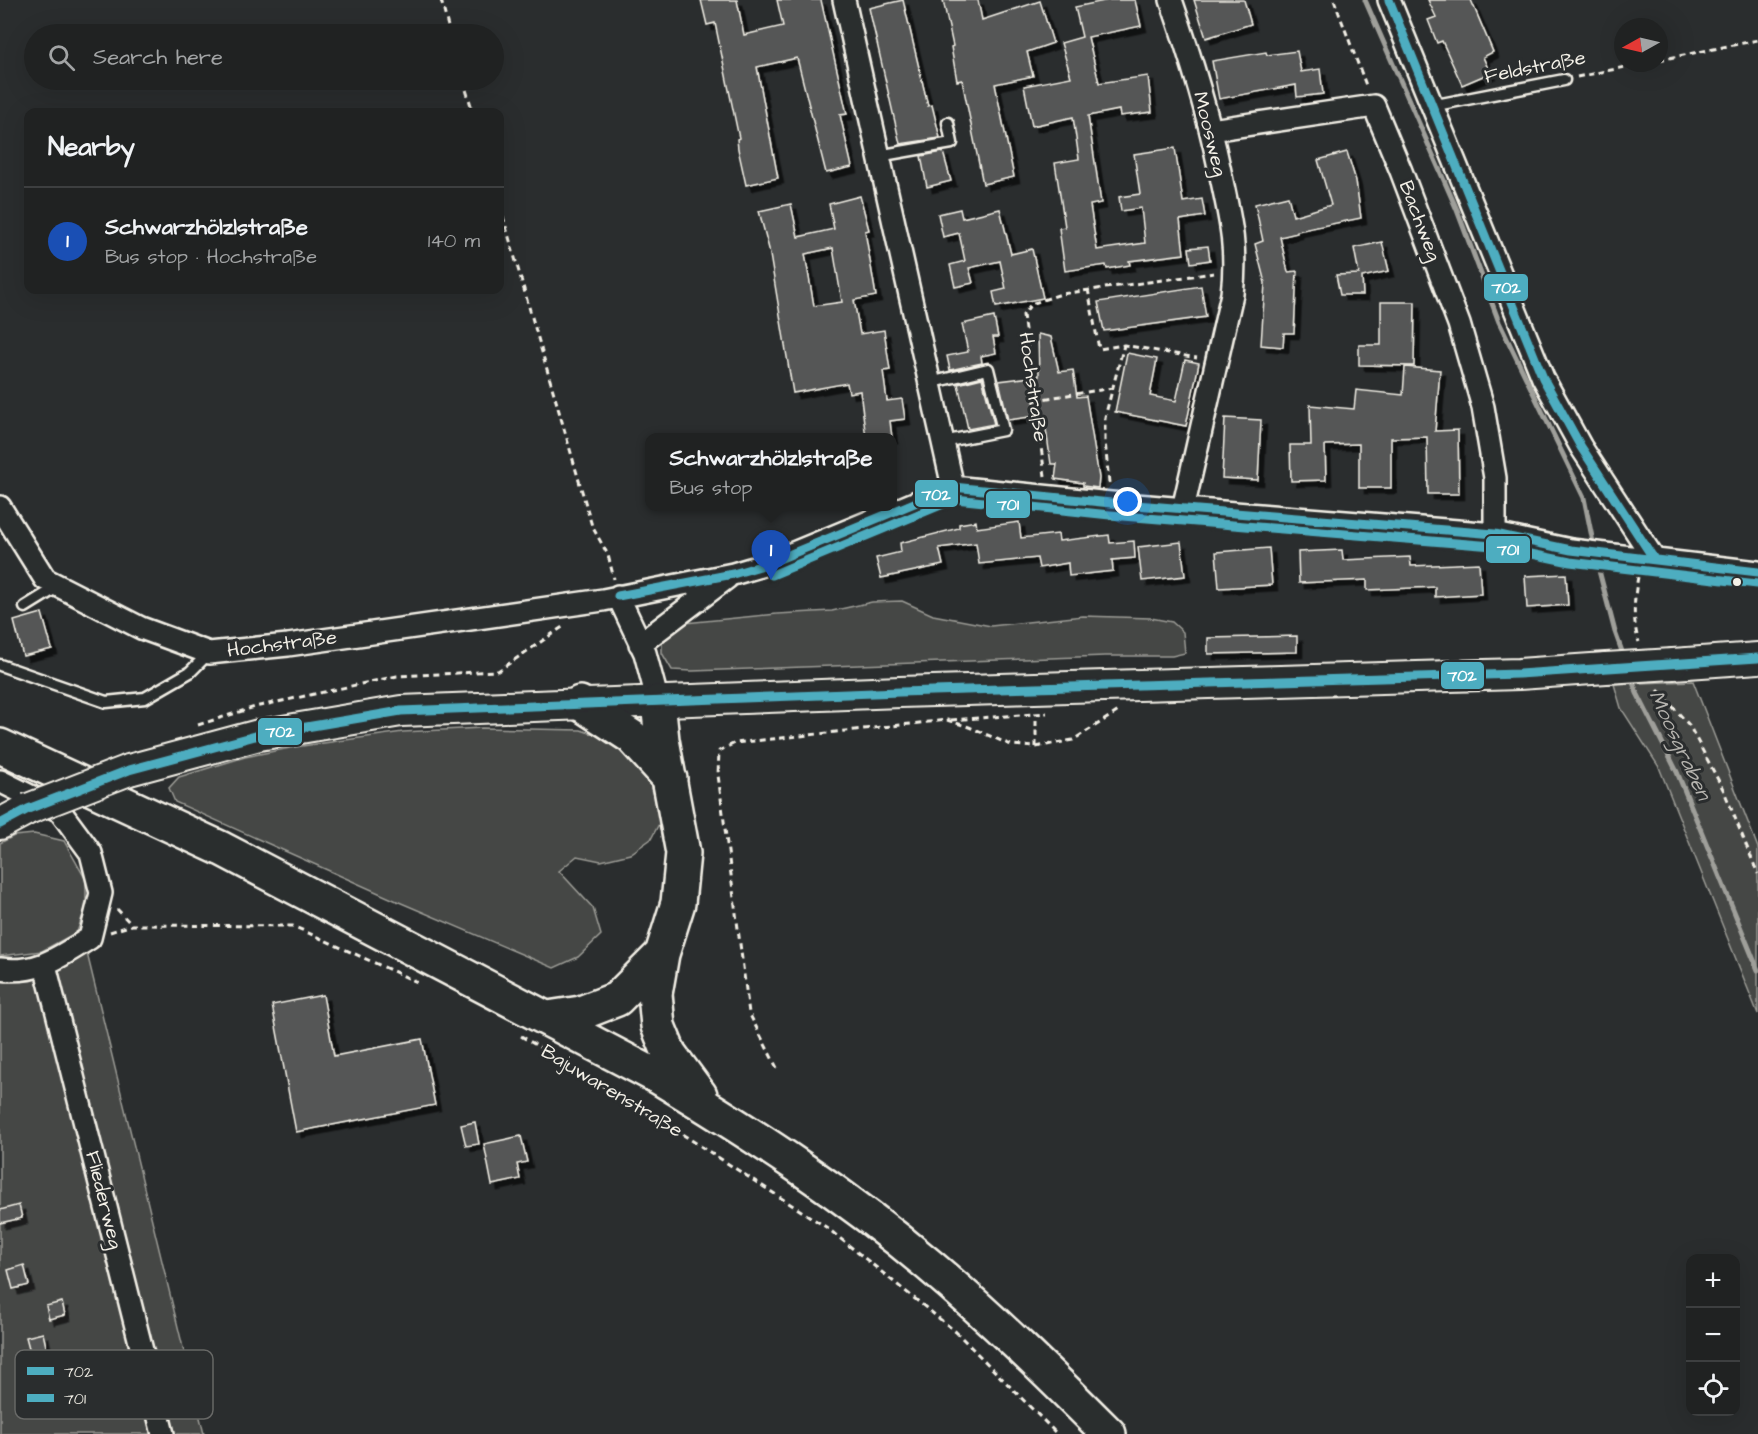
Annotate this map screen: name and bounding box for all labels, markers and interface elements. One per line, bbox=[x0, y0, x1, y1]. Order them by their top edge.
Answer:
north arrow bbox=[1614, 18, 1668, 72]
search box bbox=[24, 24, 504, 90]
icon: search bbox=[45, 41, 78, 74]
text: Search here bbox=[93, 42, 223, 73]
street label: Feldstraße bbox=[1482, 43, 1588, 91]
street label: Moosweg bbox=[1185, 89, 1234, 180]
text: Nearby bbox=[48, 129, 135, 165]
street label: Bachweg bbox=[1391, 177, 1448, 266]
text: Schwarzhölzlstraße bbox=[105, 212, 308, 243]
text: 1 bbox=[66, 227, 69, 255]
text: 140 m bbox=[428, 227, 480, 255]
text: Bus stop · Hochstraße bbox=[105, 243, 317, 271]
line badge: 702 bbox=[1483, 273, 1529, 302]
text: 702 bbox=[1490, 277, 1521, 299]
street label: Hochstraße bbox=[1011, 330, 1055, 444]
popup bbox=[645, 433, 897, 511]
text: Schwarzhölzlstraße bbox=[670, 443, 872, 474]
text: Bus stop bbox=[670, 474, 753, 502]
line badge: 702 bbox=[914, 479, 959, 508]
text: 702 bbox=[920, 484, 951, 506]
your location bbox=[1113, 487, 1142, 516]
line badge: 701 bbox=[985, 490, 1031, 519]
text: 701 bbox=[996, 494, 1020, 516]
pin: 1 bbox=[752, 530, 790, 580]
line badge: 701 bbox=[1485, 535, 1531, 564]
text: 701 bbox=[1496, 539, 1520, 561]
unlabelled marker bbox=[1731, 576, 1743, 588]
street label: Hochstraße bbox=[226, 623, 339, 665]
line badge: 702 bbox=[1440, 661, 1485, 690]
text: 702 bbox=[1446, 665, 1477, 687]
water label: Moosgraben bbox=[1641, 685, 1719, 807]
line badge: 702 bbox=[257, 717, 303, 746]
text: 702 bbox=[264, 721, 295, 743]
street label: Bajuwarenstraße bbox=[536, 1038, 688, 1144]
street label: Fliederweg bbox=[77, 1148, 130, 1252]
map controls bbox=[1686, 1254, 1740, 1416]
button: + bbox=[1686, 1254, 1740, 1308]
button: − bbox=[1686, 1308, 1740, 1362]
legend bbox=[15, 1350, 213, 1419]
text: 702 bbox=[64, 1361, 93, 1383]
button: locate bbox=[1686, 1362, 1740, 1416]
text: 701 bbox=[64, 1388, 86, 1410]

